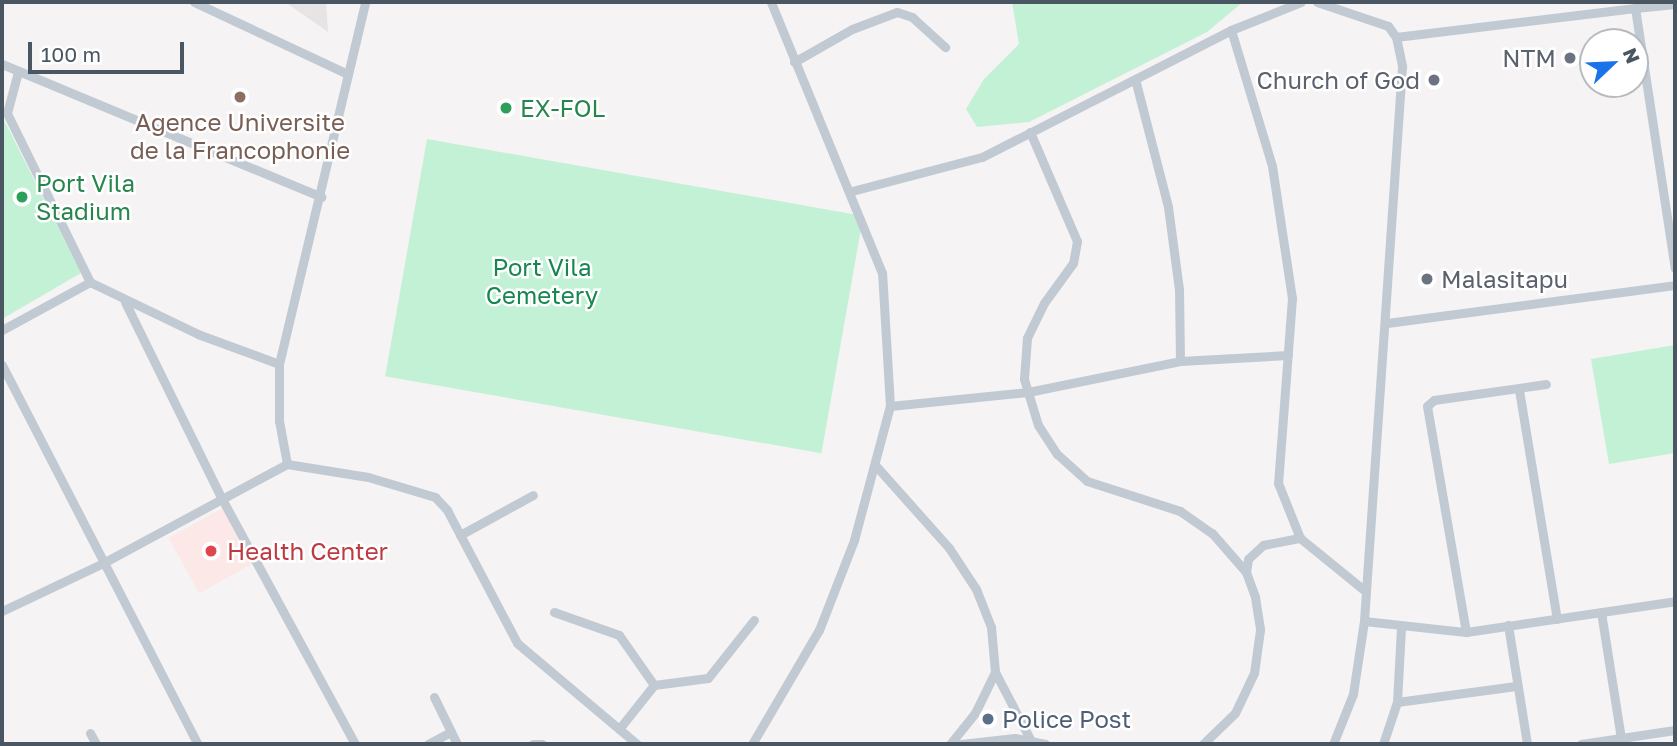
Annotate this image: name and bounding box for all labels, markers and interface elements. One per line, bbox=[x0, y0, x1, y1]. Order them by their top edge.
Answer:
scale bar bbox=[32, 28, 187, 72]
north arrow bbox=[1579, 28, 1649, 98]
text: 100 m bbox=[41, 41, 101, 67]
place label: NTM bbox=[1502, 44, 1556, 72]
text: N bbox=[1619, 44, 1645, 67]
marker: NTM bbox=[1562, 50, 1578, 66]
place label: Church of God bbox=[1256, 66, 1420, 94]
marker: Church of God bbox=[1426, 72, 1442, 88]
marker: Agence Universite de la Francophonie bbox=[232, 89, 248, 105]
place label: EX-FOL bbox=[520, 94, 605, 122]
marker: EX-FOL bbox=[498, 100, 514, 116]
place label: Agence Universite de la Francophonie bbox=[130, 108, 350, 164]
place label: Port Vila Stadium bbox=[36, 169, 135, 225]
marker: Port Vila Stadium bbox=[14, 189, 30, 205]
park label: Port Vila Cemetery bbox=[486, 253, 598, 309]
place label: Malasitapu bbox=[1441, 265, 1568, 293]
marker: Malasitapu bbox=[1419, 271, 1435, 287]
place label: Health Center bbox=[227, 537, 388, 565]
marker: Health Center bbox=[201, 541, 221, 561]
place label: Police Post bbox=[1002, 705, 1131, 733]
marker: Police Post bbox=[980, 711, 996, 727]

